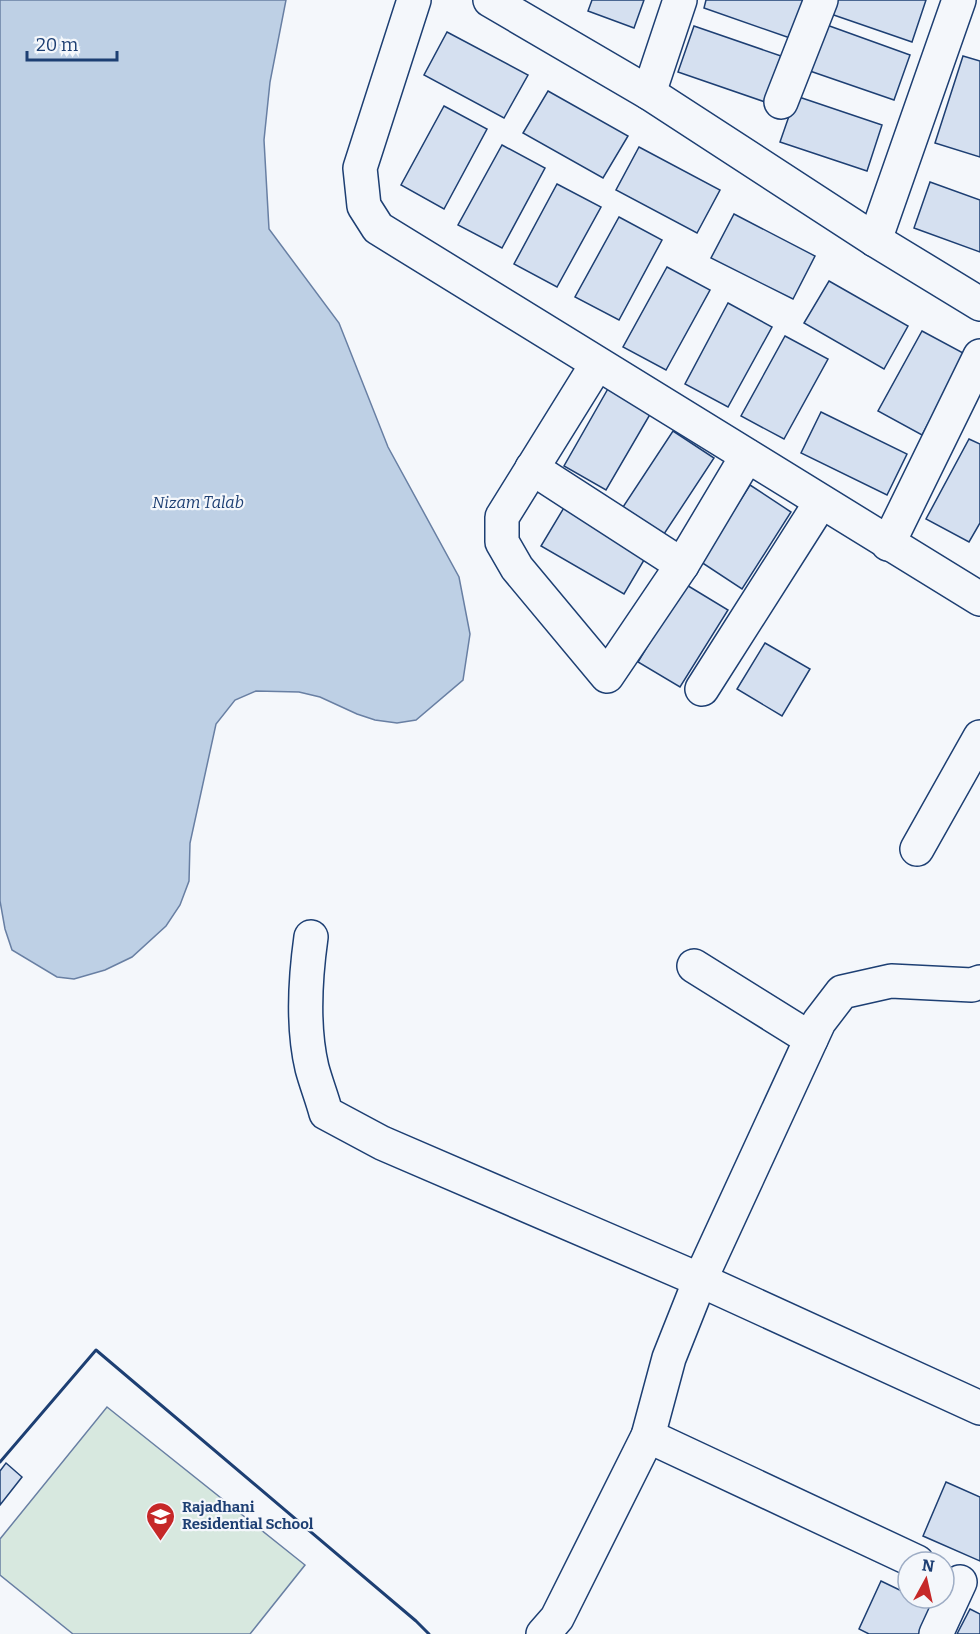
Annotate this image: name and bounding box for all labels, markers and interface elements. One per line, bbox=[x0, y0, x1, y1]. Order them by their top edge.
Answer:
scale bar bbox=[27, 24, 117, 62]
text: 20 m bbox=[36, 34, 78, 56]
water label: Nizam Talab bbox=[152, 493, 244, 512]
place label: Rajadhani Residential School bbox=[182, 1498, 314, 1533]
school or university icon: Rajadhani Residential School bbox=[145, 1500, 177, 1542]
north arrow bbox=[896, 1550, 956, 1610]
text: N bbox=[921, 1555, 935, 1576]

